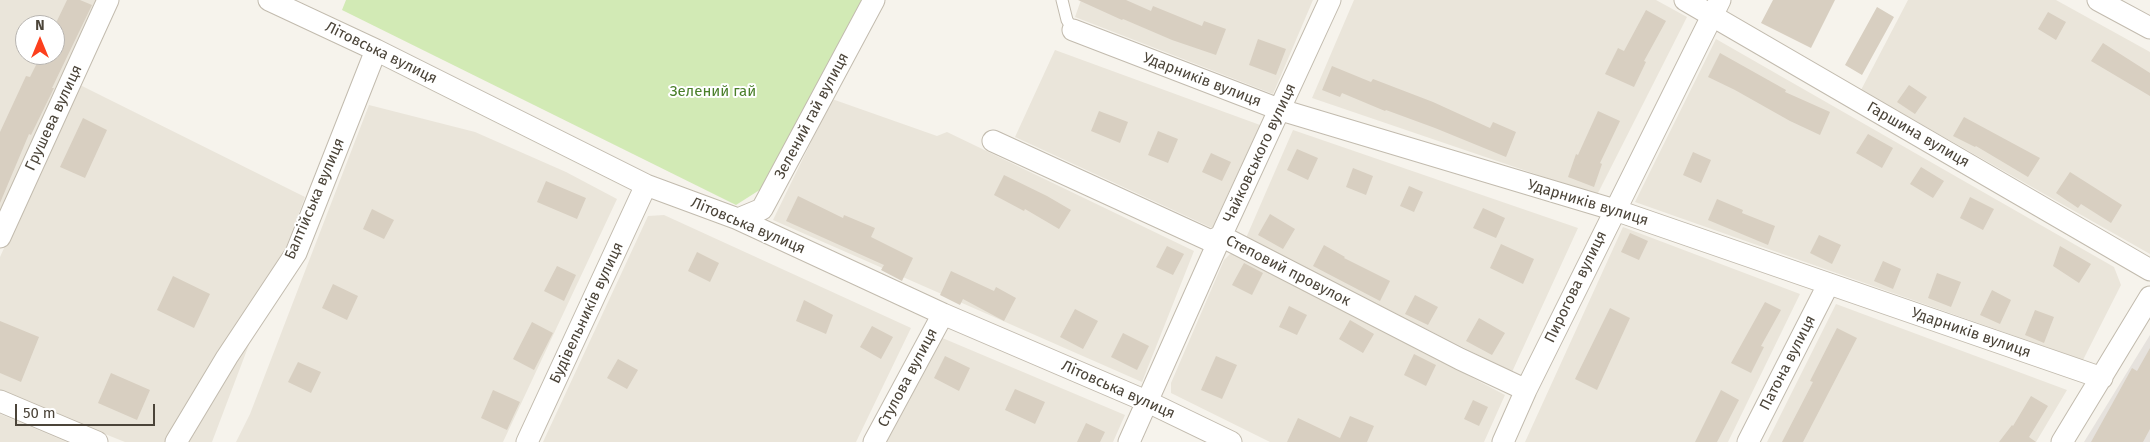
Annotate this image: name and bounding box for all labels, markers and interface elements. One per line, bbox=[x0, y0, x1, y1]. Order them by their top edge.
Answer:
north arrow bbox=[15, 15, 65, 65]
text: N bbox=[35, 17, 45, 34]
street label: Літовська вулиця bbox=[322, 18, 440, 88]
street label: Ударників вулиця bbox=[1140, 49, 1264, 111]
street label: Зелений гай вулиця bbox=[771, 50, 853, 182]
street label: Грушева вулиця bbox=[22, 62, 86, 174]
street label: Чайковського вулиця bbox=[1220, 81, 1300, 225]
park label: Зелений гай bbox=[670, 83, 756, 101]
street label: Гаршина вулиця bbox=[1864, 98, 1972, 172]
street label: Балтійська вулиця bbox=[281, 136, 349, 262]
street label: Ударників вулиця bbox=[1525, 176, 1651, 230]
street label: Літовська вулиця bbox=[688, 194, 808, 258]
street label: Пирогова вулиця bbox=[1541, 228, 1611, 346]
street label: Степовий провулок bbox=[1223, 232, 1353, 310]
street label: Будівельників вулиця bbox=[546, 240, 628, 386]
street label: Ударників вулиця bbox=[1909, 304, 2033, 362]
street label: Патона вулиця bbox=[1756, 312, 1820, 414]
street label: Стулова вулиця bbox=[874, 325, 942, 431]
street label: Літовська вулиця bbox=[1058, 357, 1178, 423]
scale bar bbox=[18, 394, 158, 426]
text: 50 m bbox=[23, 404, 56, 422]

